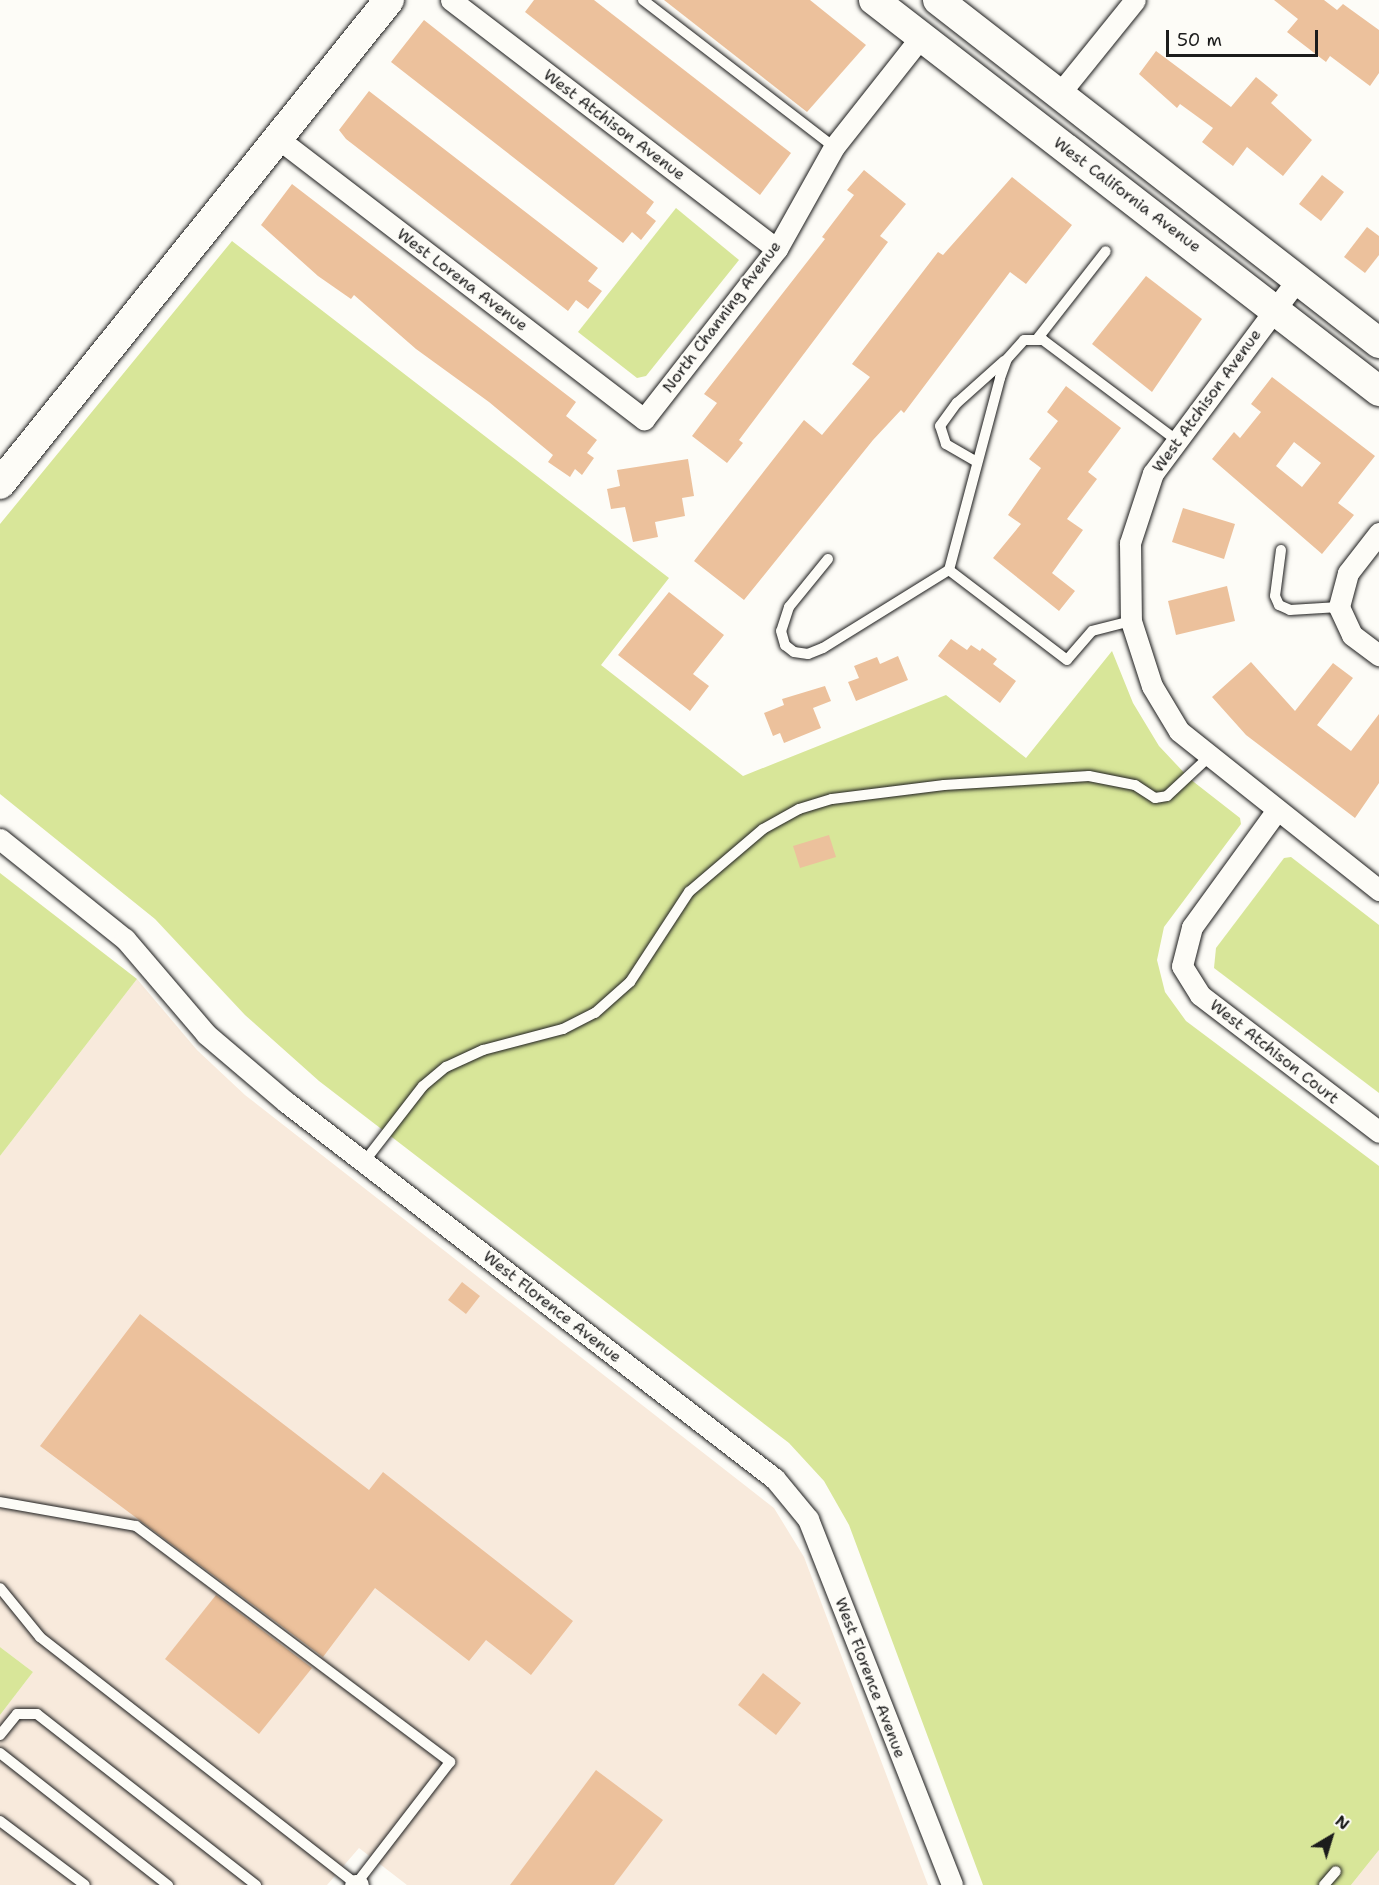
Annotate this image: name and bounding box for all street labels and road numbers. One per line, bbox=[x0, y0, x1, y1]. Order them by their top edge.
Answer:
street label: West Atchison Avenue bbox=[539, 65, 689, 185]
street label: West California Avenue bbox=[1049, 133, 1205, 257]
street label: West Lorena Avenue bbox=[393, 225, 531, 335]
street label: North Channing Avenue bbox=[659, 237, 785, 397]
street label: West Atchison Avenue bbox=[1149, 326, 1265, 476]
street label: West Atchison Court bbox=[1206, 996, 1342, 1108]
street label: West Florence Avenue bbox=[479, 1247, 625, 1367]
street label: West Florence Avenue bbox=[830, 1595, 910, 1761]

